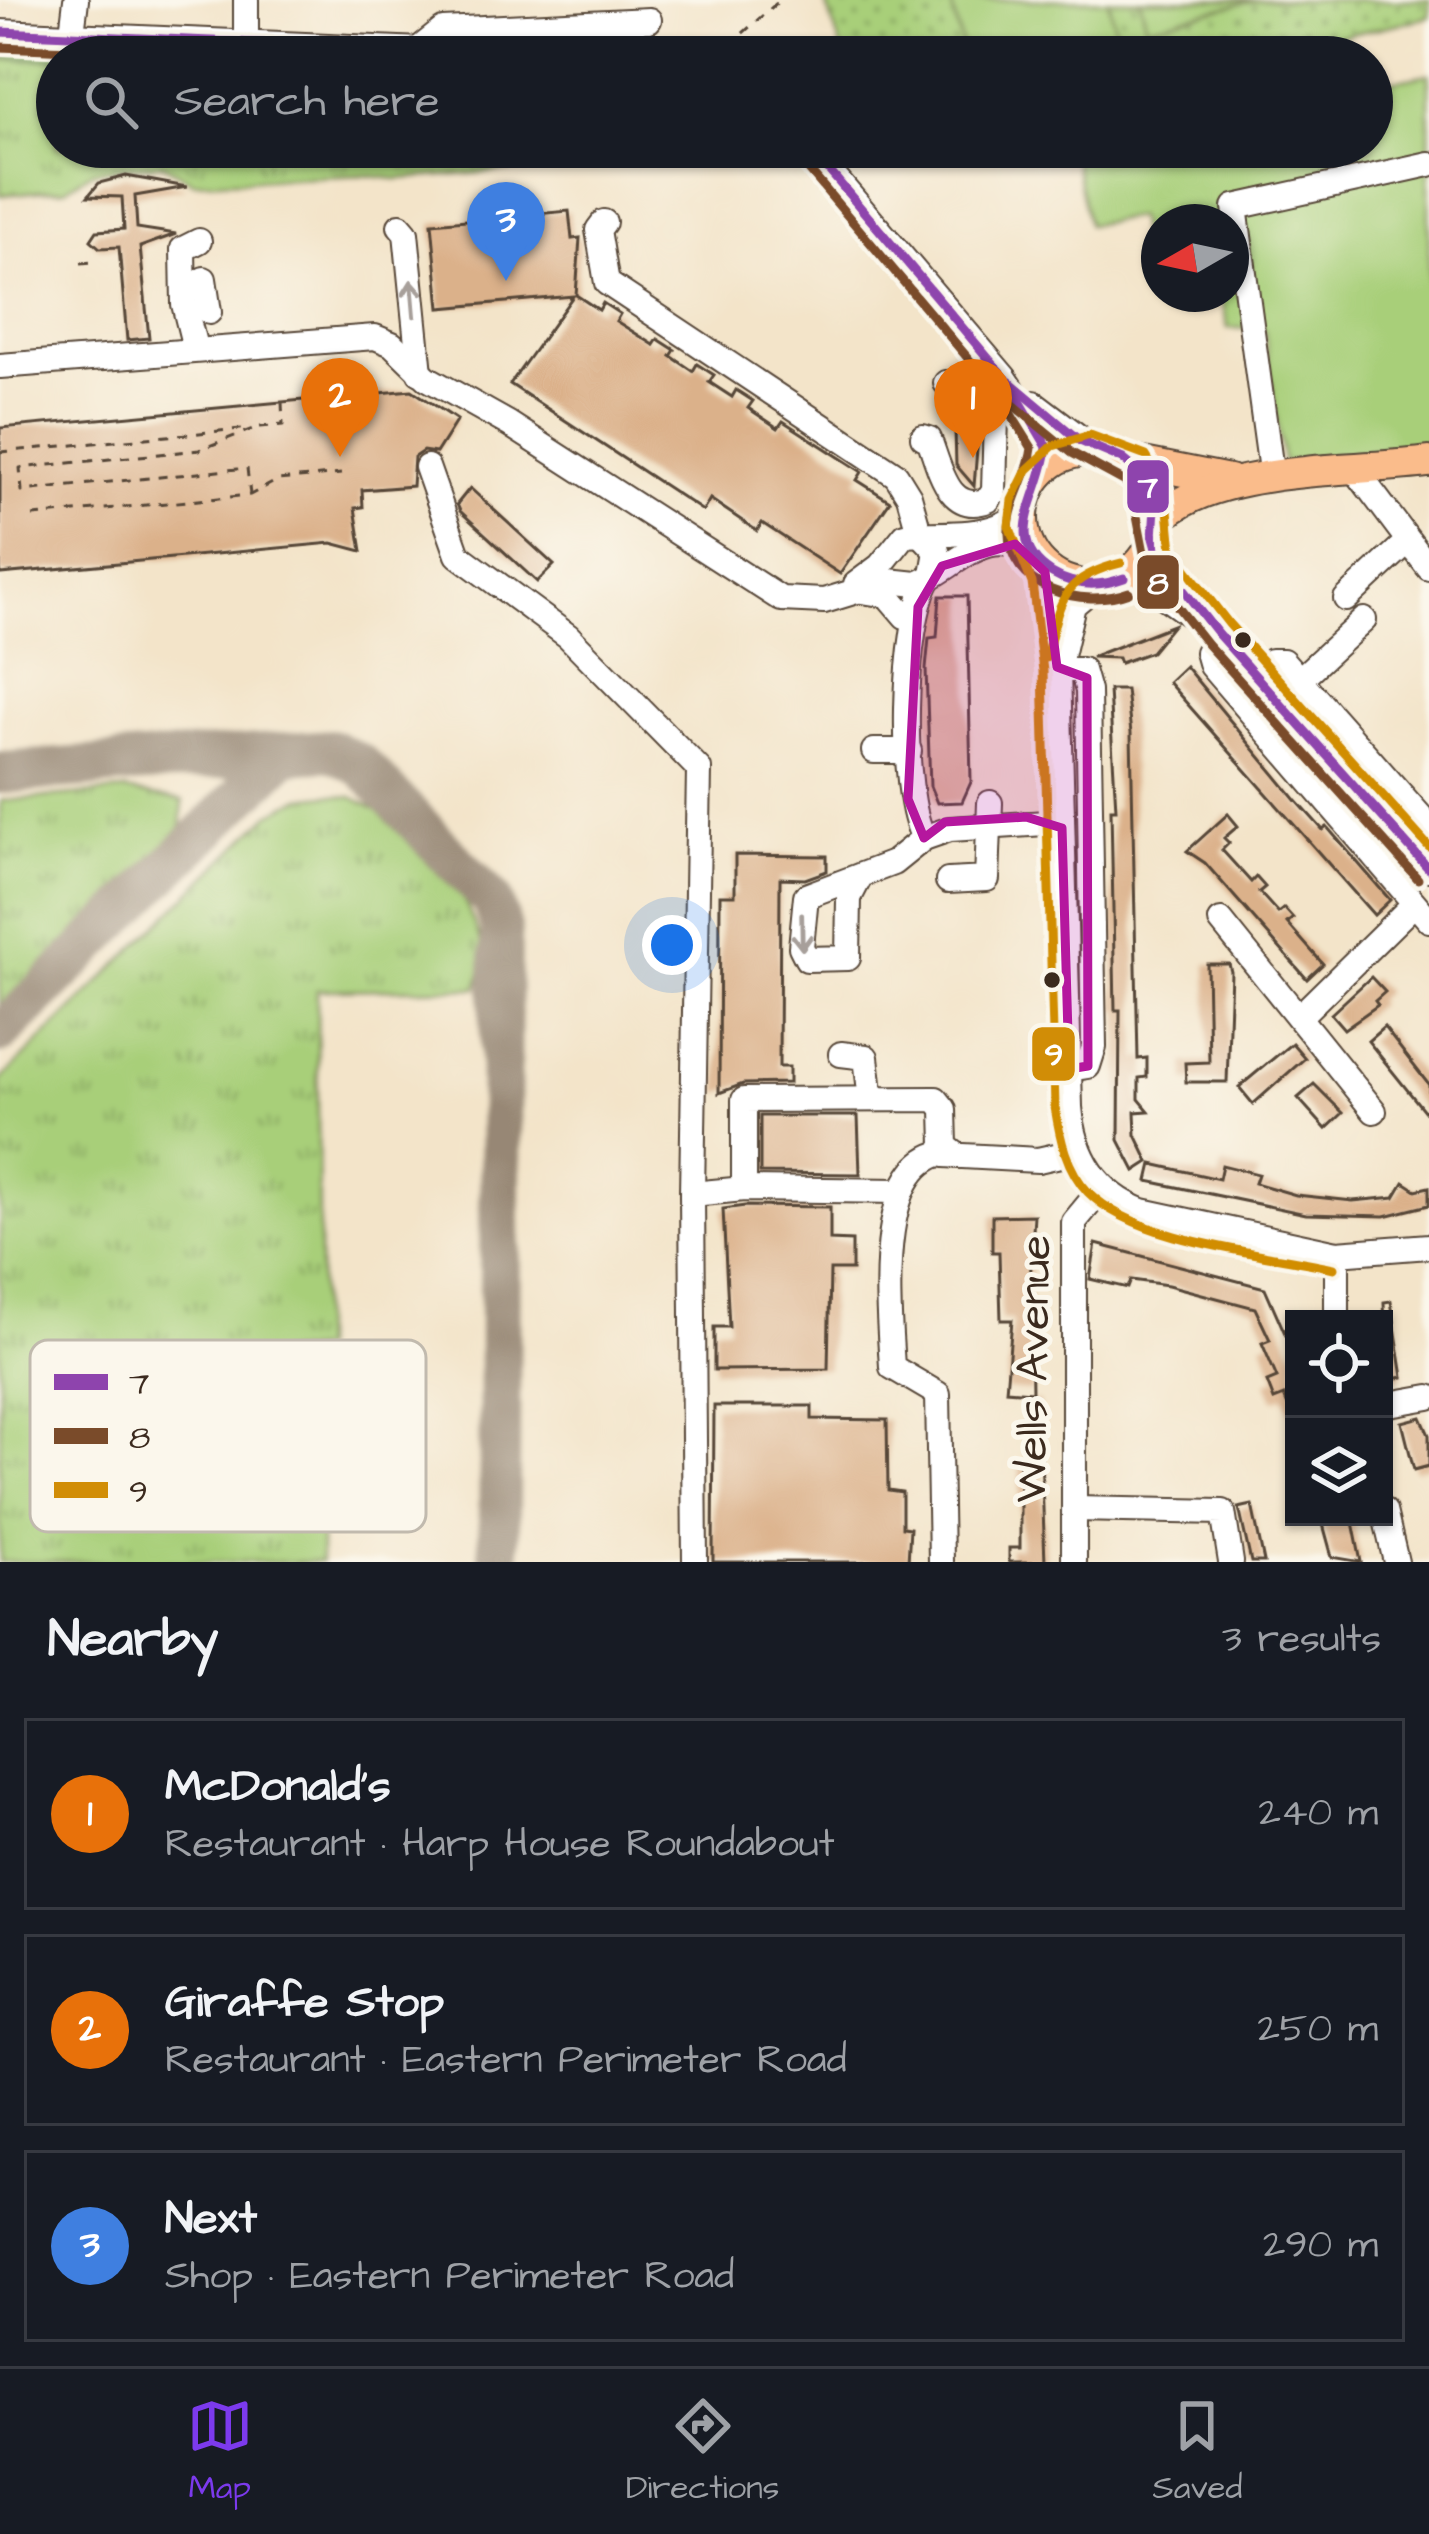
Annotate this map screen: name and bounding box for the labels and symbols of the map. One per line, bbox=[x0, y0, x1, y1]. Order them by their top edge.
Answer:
pin: 3 bbox=[467, 182, 545, 281]
north arrow bbox=[1141, 204, 1249, 312]
one-way arrow bbox=[401, 279, 424, 318]
pin: 2 bbox=[301, 358, 379, 457]
pin: 1 bbox=[934, 359, 1012, 458]
line badge: 7 bbox=[1125, 458, 1171, 515]
text: 7 bbox=[1137, 465, 1159, 511]
line badge: 8 bbox=[1135, 553, 1181, 611]
text: 8 bbox=[1147, 561, 1169, 607]
unlabelled marker bbox=[1232, 629, 1254, 651]
one-way arrow bbox=[791, 912, 813, 951]
your location bbox=[642, 915, 702, 975]
unlabelled marker bbox=[1041, 969, 1063, 991]
line badge: 9 bbox=[1030, 1025, 1077, 1083]
text: 9 bbox=[1045, 1032, 1063, 1078]
street label: Wells Avenue bbox=[1001, 1235, 1067, 1503]
legend bbox=[30, 1340, 426, 1532]
text: 7 bbox=[129, 1361, 149, 1407]
text: 8 bbox=[129, 1415, 150, 1461]
text: 9 bbox=[129, 1469, 148, 1515]

